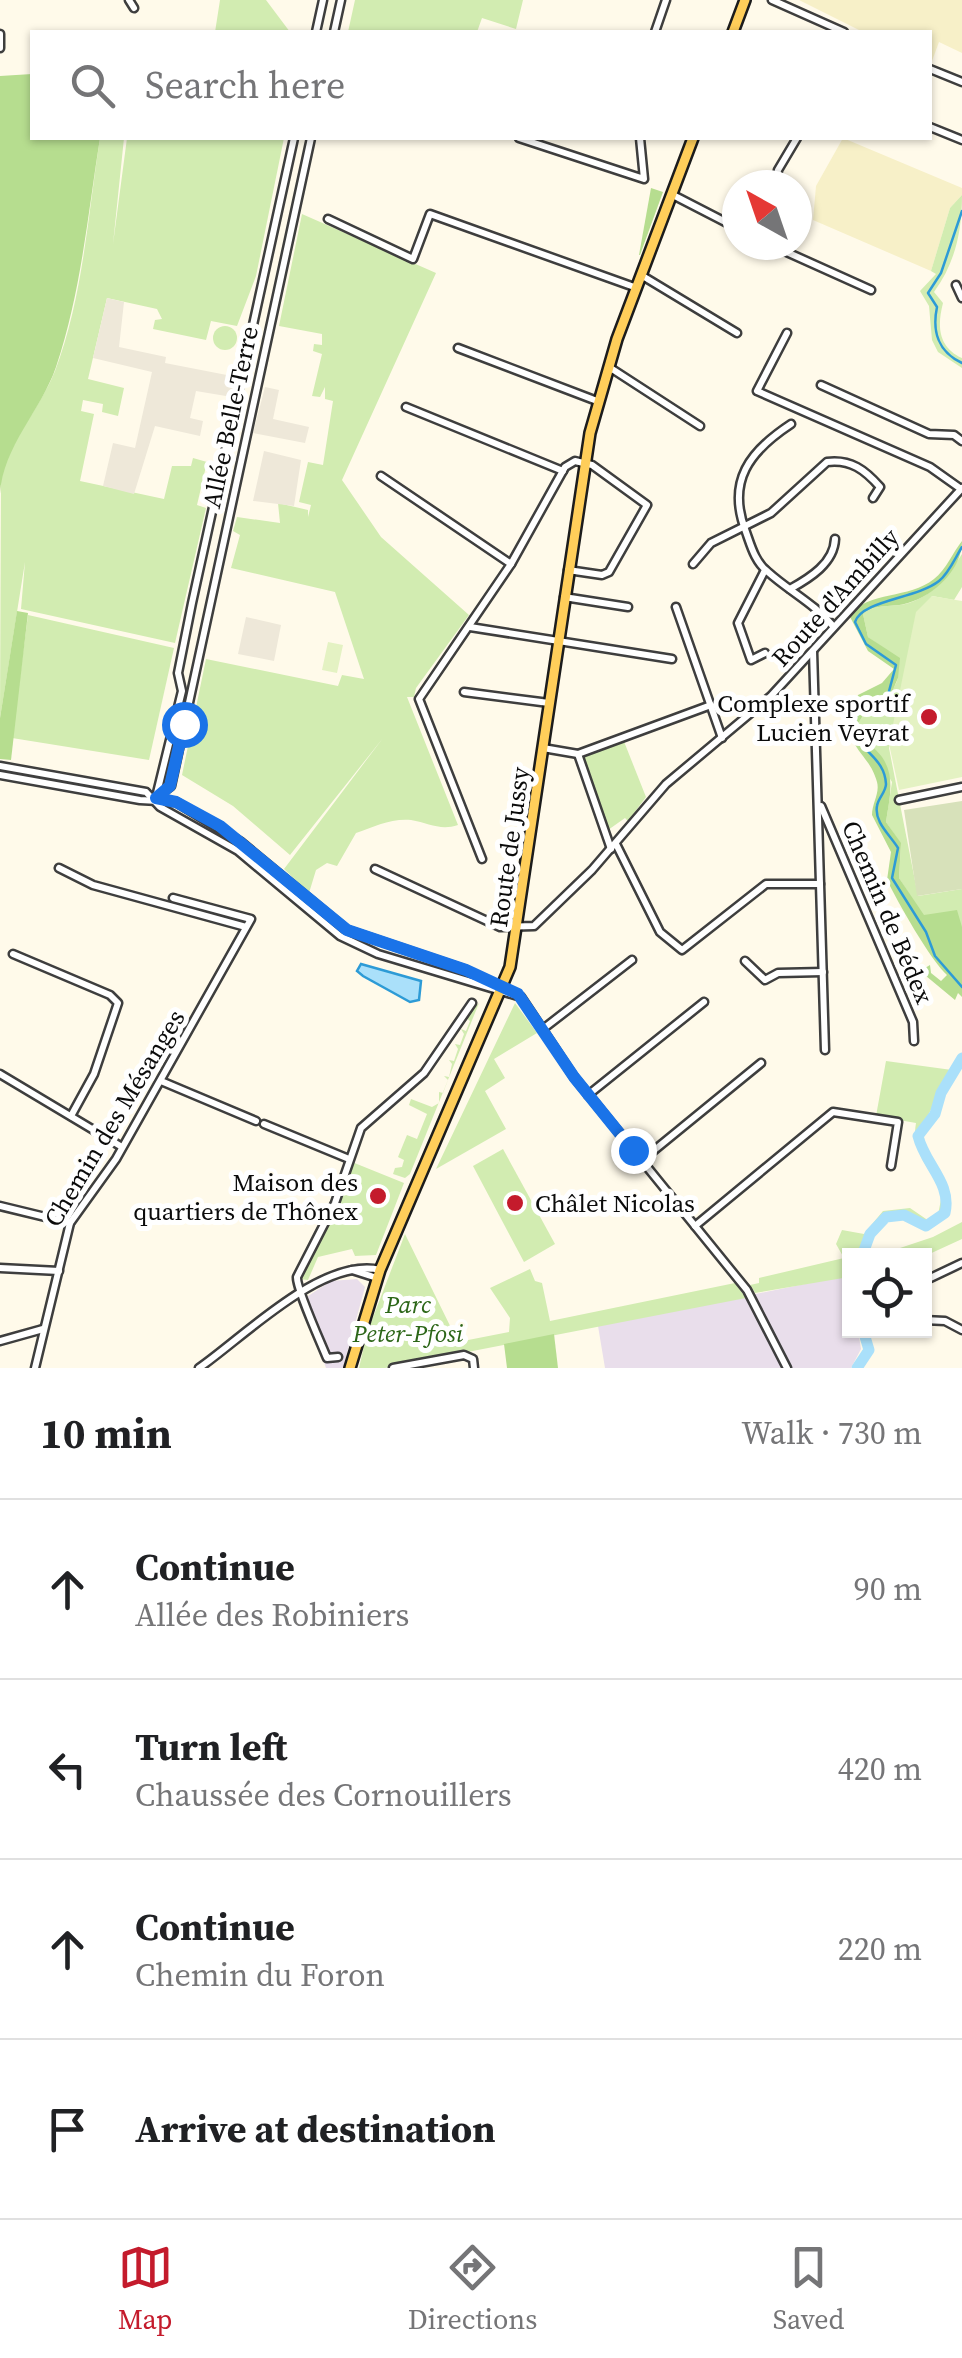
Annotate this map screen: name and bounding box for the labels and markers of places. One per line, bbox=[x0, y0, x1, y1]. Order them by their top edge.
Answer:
place label: Complexe sportif Lucien Veyrat bbox=[717, 686, 911, 749]
marker: Complexe sportif Lucien Veyrat bbox=[918, 706, 940, 728]
place label: Maison des quartiers de Thônex bbox=[133, 1165, 358, 1228]
marker: Maison des quartiers de Thônex bbox=[367, 1185, 389, 1207]
place label: Châlet Nicolas bbox=[535, 1186, 695, 1220]
marker: Châlet Nicolas bbox=[504, 1192, 526, 1214]

